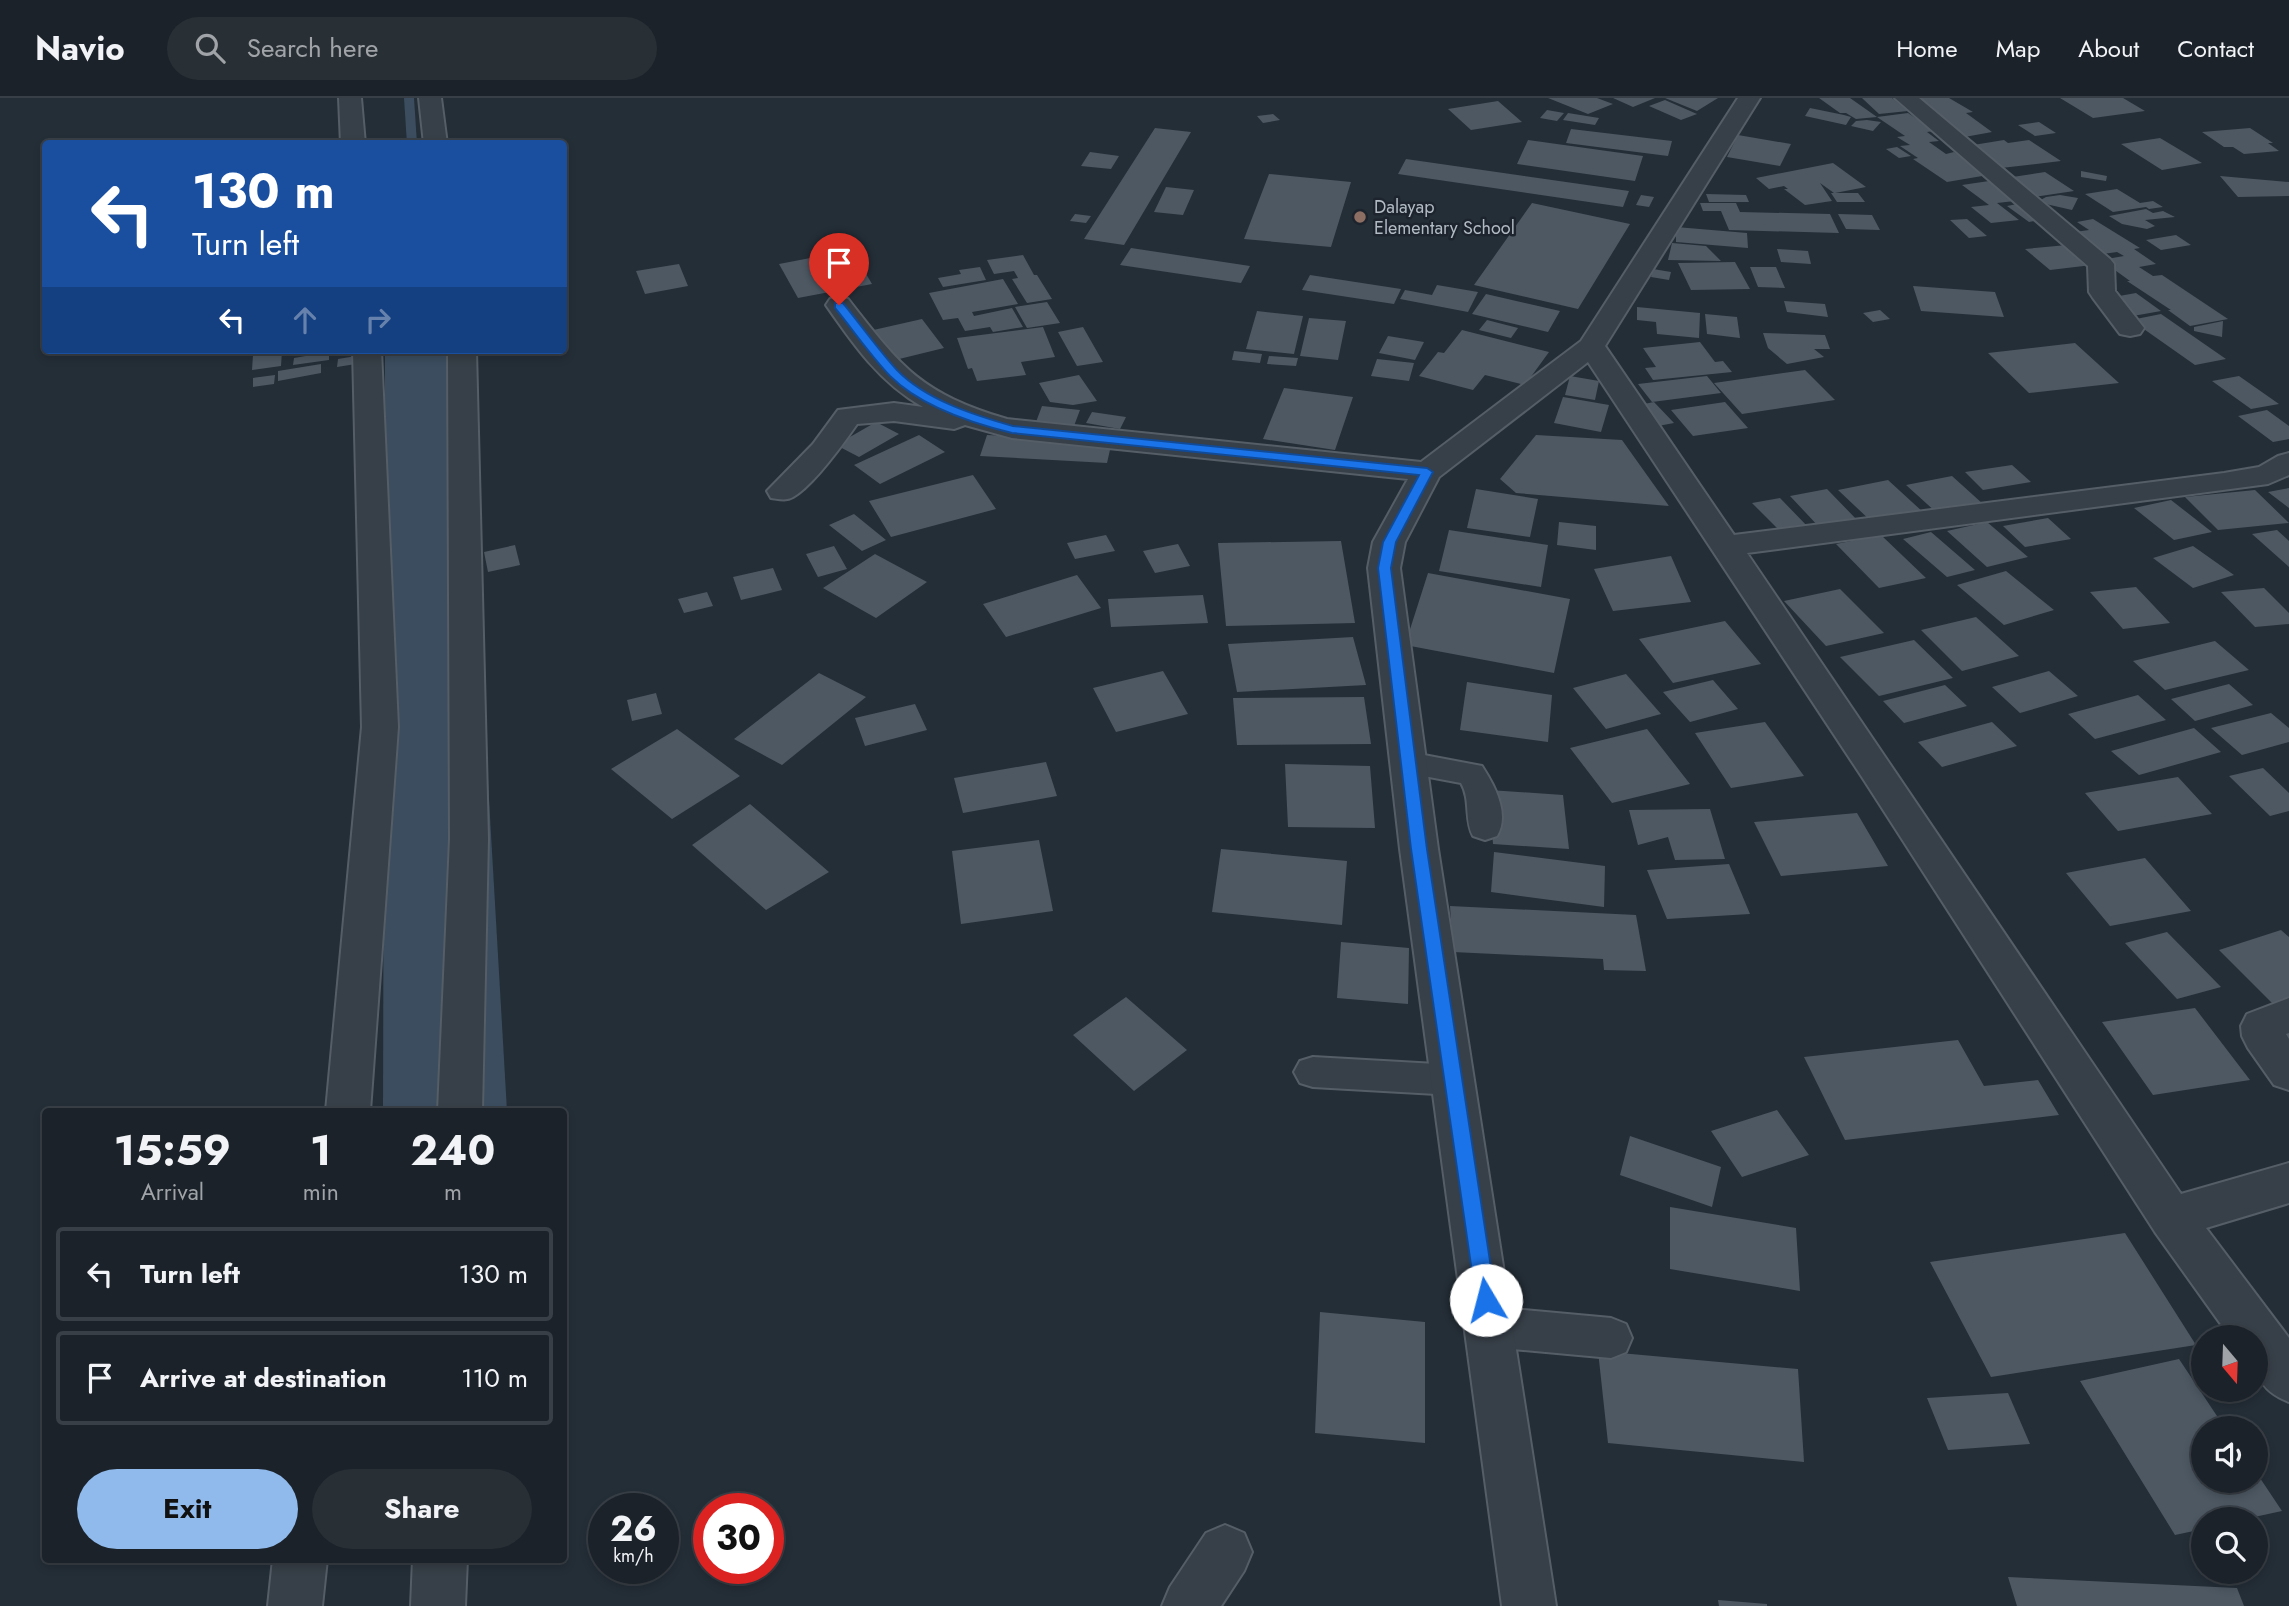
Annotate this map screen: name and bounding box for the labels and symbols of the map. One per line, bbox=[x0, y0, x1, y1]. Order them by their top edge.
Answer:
place label: Dalayap Elementary School bbox=[1374, 194, 1515, 241]
marker: Dalayap Elementary School bbox=[1352, 209, 1368, 225]
pin bbox=[809, 233, 869, 305]
position arrow bbox=[1449, 1263, 1523, 1337]
north arrow bbox=[2191, 1325, 2268, 1402]
speed limit sign: 30 bbox=[693, 1493, 784, 1584]

